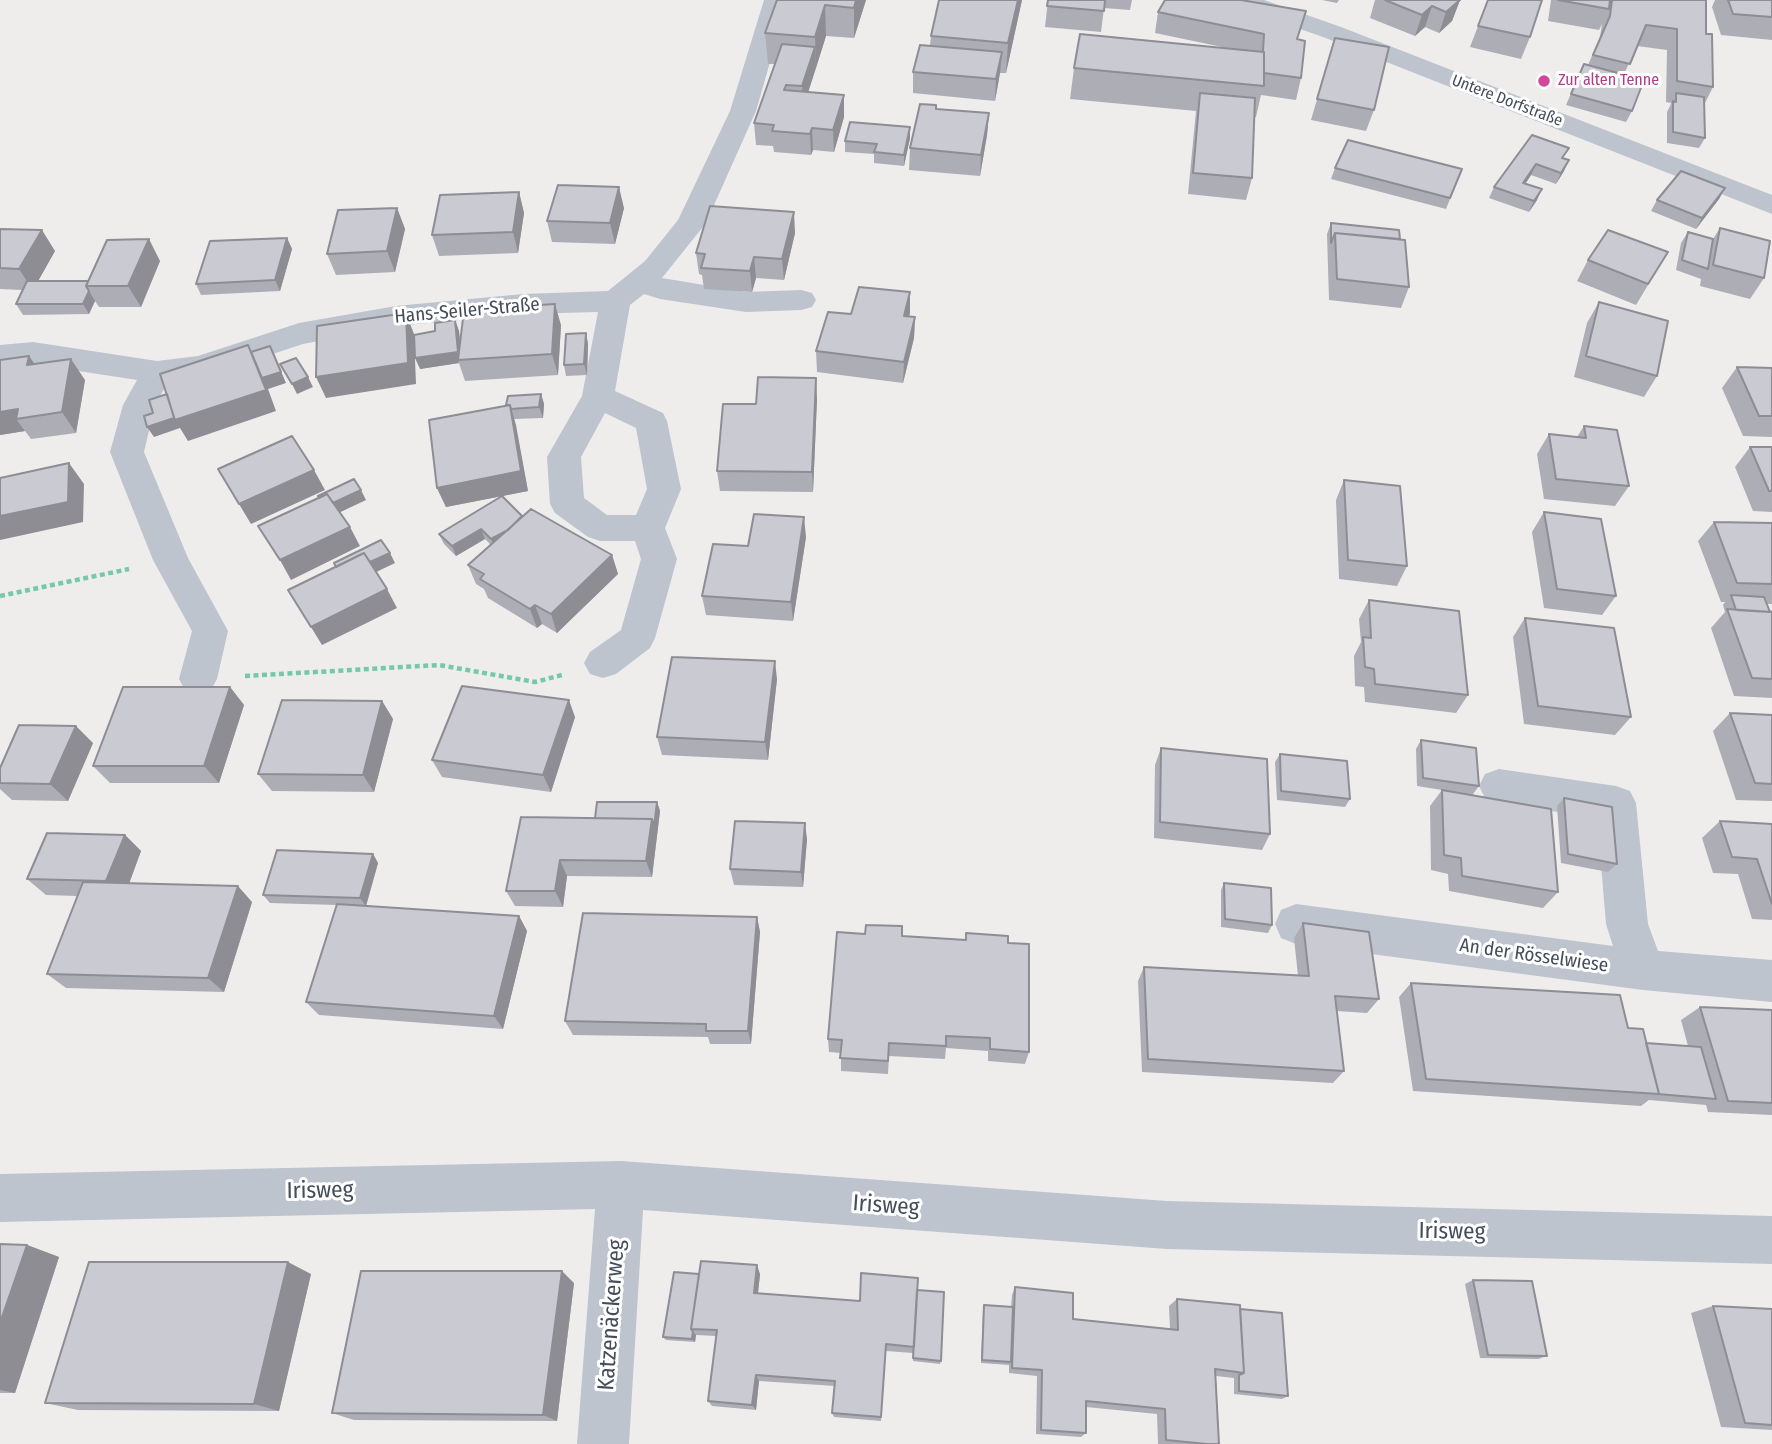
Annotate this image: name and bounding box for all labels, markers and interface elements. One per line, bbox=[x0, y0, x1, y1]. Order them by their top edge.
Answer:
street label: Untere Dorfstraße bbox=[1449, 71, 1565, 131]
place label: Zur alten Tenne bbox=[1558, 71, 1659, 91]
marker: Zur alten Tenne bbox=[1536, 73, 1552, 89]
street label: Hans-Seiler-Straße bbox=[393, 293, 541, 329]
street label: An der Rösselwiese bbox=[1458, 934, 1610, 978]
street label: Irisweg bbox=[286, 1177, 354, 1205]
street label: Irisweg bbox=[852, 1190, 920, 1222]
street label: Irisweg bbox=[1418, 1218, 1486, 1246]
street label: Katzenäckerweg bbox=[593, 1238, 631, 1392]

